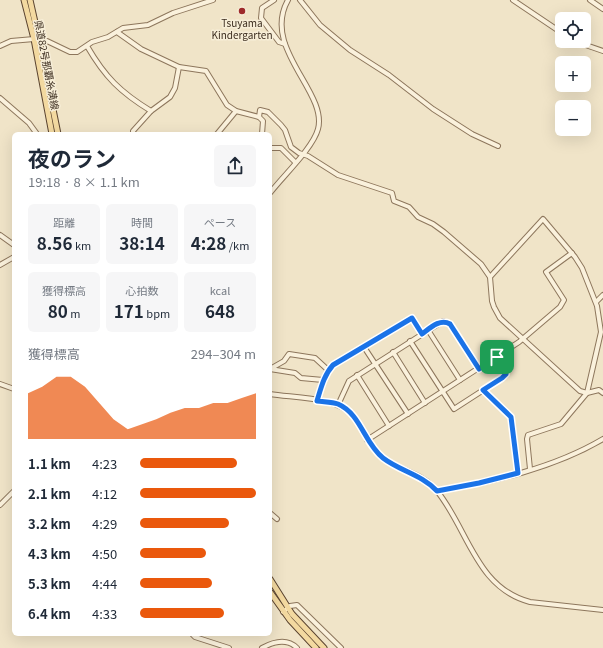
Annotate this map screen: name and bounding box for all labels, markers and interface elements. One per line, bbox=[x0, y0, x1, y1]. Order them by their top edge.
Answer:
marker: Tsuyama Kindergarten bbox=[237, 6, 247, 16]
map controls bbox=[555, 12, 591, 136]
button: locate bbox=[555, 12, 591, 48]
place label: Tsuyama Kindergarten bbox=[212, 15, 272, 42]
street label: 県道82号那覇糸満線 bbox=[31, 19, 64, 111]
button: + bbox=[555, 56, 591, 92]
button: − bbox=[555, 100, 591, 136]
text: 夜のラン bbox=[28, 141, 116, 173]
button: share bbox=[214, 145, 256, 187]
text: 19:18 · 8 × 1.1 km bbox=[28, 172, 140, 191]
text: 距離 bbox=[53, 214, 75, 230]
text: 時間 bbox=[131, 214, 153, 230]
text: ペース bbox=[204, 214, 236, 230]
text: 8.56 bbox=[37, 230, 72, 255]
text: 38:14 bbox=[119, 230, 165, 255]
text: 4:28 bbox=[191, 230, 226, 255]
text: km bbox=[72, 237, 91, 253]
text: /km bbox=[226, 237, 249, 253]
text: 獲得標高 bbox=[42, 282, 86, 298]
text: 心拍数 bbox=[126, 282, 159, 298]
text: kcal bbox=[210, 282, 230, 298]
text: 80 bbox=[48, 298, 68, 323]
text: 171 bbox=[114, 298, 144, 323]
text: 648 bbox=[205, 298, 235, 323]
text: m bbox=[68, 305, 80, 321]
text: bpm bbox=[144, 305, 170, 321]
pin bbox=[480, 340, 514, 374]
text: 獲得標高 bbox=[28, 344, 80, 363]
text: 294–304 m bbox=[191, 344, 256, 363]
icon: arrive bbox=[486, 346, 508, 368]
text: 1.1 km bbox=[28, 454, 71, 473]
text: 4:23 bbox=[92, 454, 117, 473]
text: 2.1 km bbox=[28, 484, 71, 503]
text: 4:12 bbox=[92, 484, 117, 503]
text: 3.2 km bbox=[28, 514, 71, 533]
text: 4:29 bbox=[92, 514, 117, 533]
text: 4.3 km bbox=[28, 544, 71, 563]
text: 4:50 bbox=[92, 544, 117, 563]
text: 5.3 km bbox=[28, 574, 71, 593]
text: 4:44 bbox=[92, 574, 117, 593]
text: 6.4 km bbox=[28, 604, 71, 623]
text: 4:33 bbox=[92, 604, 117, 623]

